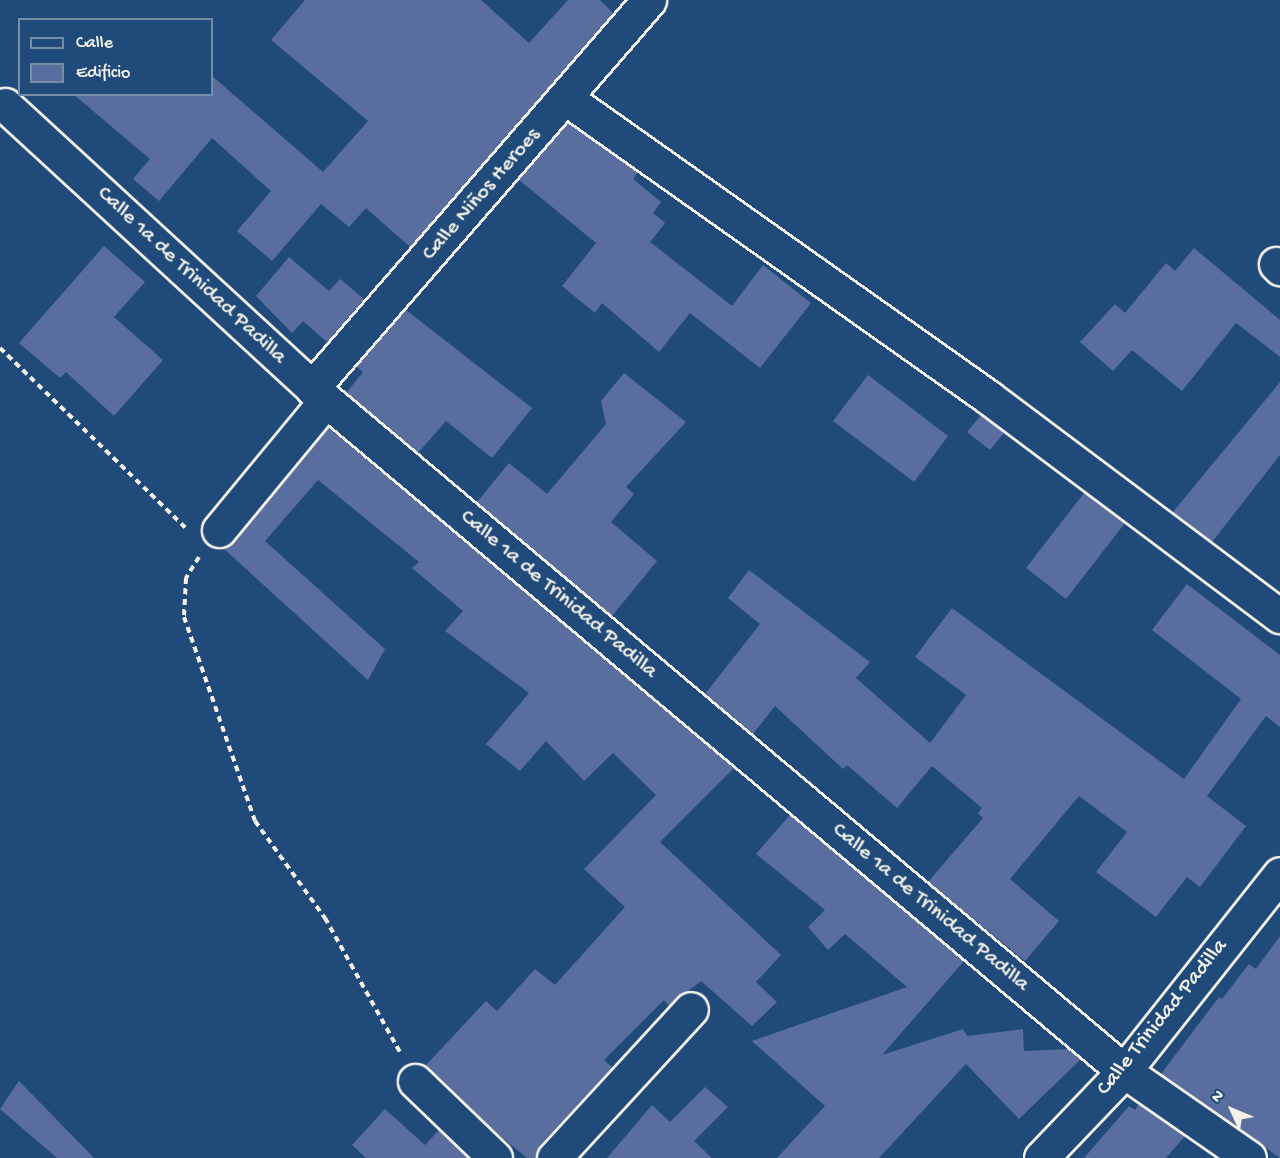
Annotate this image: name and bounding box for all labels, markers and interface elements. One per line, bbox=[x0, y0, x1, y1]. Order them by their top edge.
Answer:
legend bbox=[18, 18, 213, 96]
text: Calle bbox=[76, 33, 113, 54]
text: Edificio bbox=[76, 63, 130, 84]
street label: Calle Niños Heroes bbox=[417, 123, 547, 267]
street label: Calle 1a de Trinidad Padilla bbox=[91, 181, 291, 371]
street label: Calle 1a de Trinidad Padilla bbox=[454, 505, 662, 685]
street label: Calle 1a de Trinidad Padilla bbox=[826, 818, 1034, 998]
street label: Calle Trinidad Padilla bbox=[1092, 934, 1234, 1102]
north arrow bbox=[1202, 1080, 1262, 1140]
text: N bbox=[1208, 1087, 1229, 1108]

